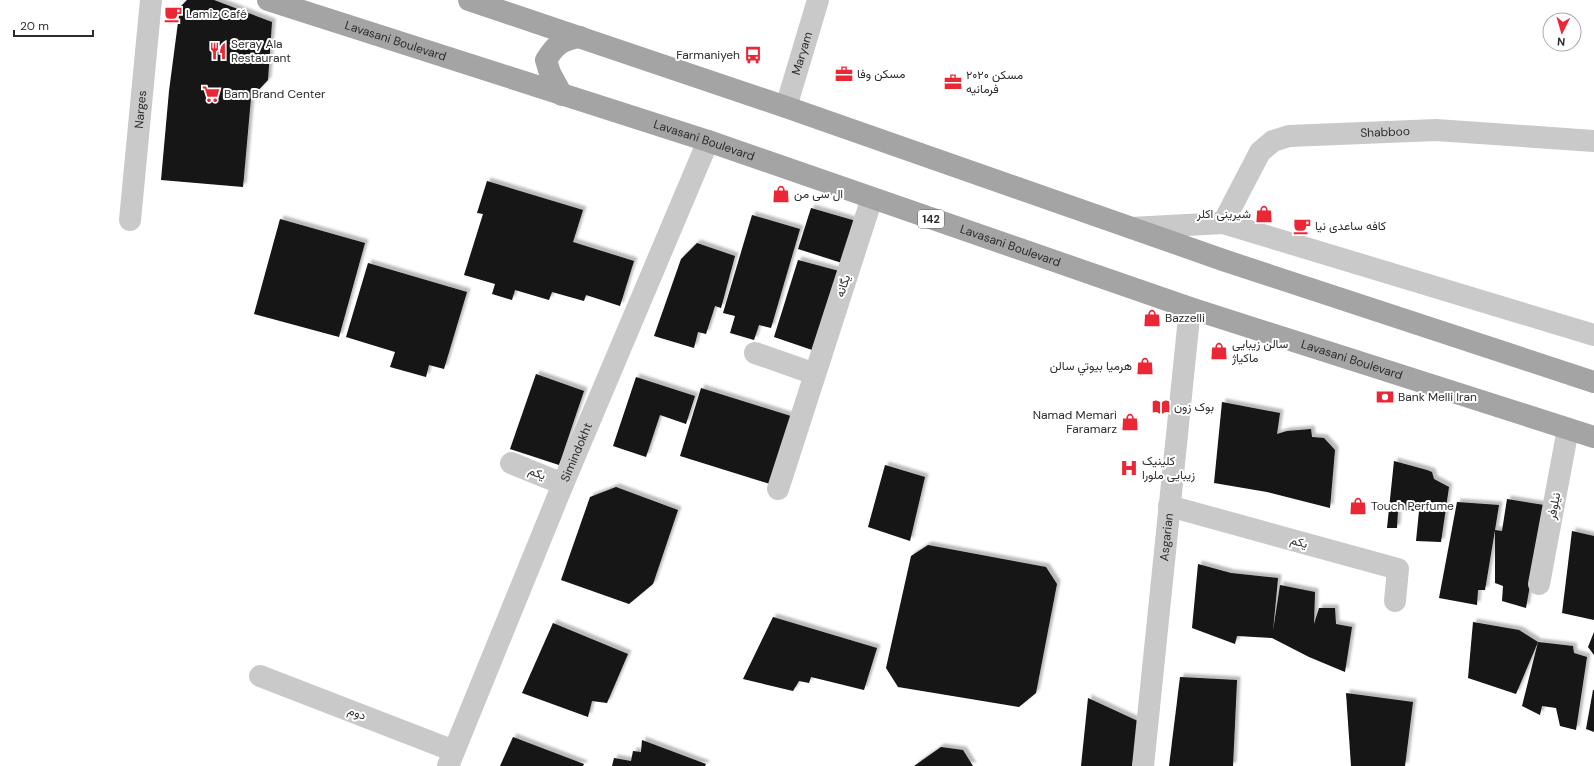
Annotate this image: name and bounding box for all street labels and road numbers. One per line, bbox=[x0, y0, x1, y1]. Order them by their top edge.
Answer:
street label: Lavasani Boulevard bbox=[343, 17, 448, 65]
street label: Maryam bbox=[788, 30, 816, 77]
street label: Narges bbox=[131, 90, 150, 129]
street label: Lavasani Boulevard bbox=[651, 116, 757, 165]
street label: Shabboo bbox=[1360, 123, 1410, 141]
road number: 142 bbox=[918, 210, 944, 228]
street label: Lavasani Boulevard bbox=[958, 221, 1063, 271]
street label: یگانه bbox=[832, 273, 854, 299]
street label: Lavasani Boulevard bbox=[1299, 336, 1405, 383]
street label: Simindokht bbox=[557, 420, 596, 484]
street label: یکم bbox=[526, 462, 548, 484]
street label: نیلوفر bbox=[1543, 491, 1564, 522]
street label: Asgarian bbox=[1156, 512, 1177, 562]
street label: یکم bbox=[1288, 532, 1310, 552]
street label: دوم bbox=[346, 702, 369, 724]

